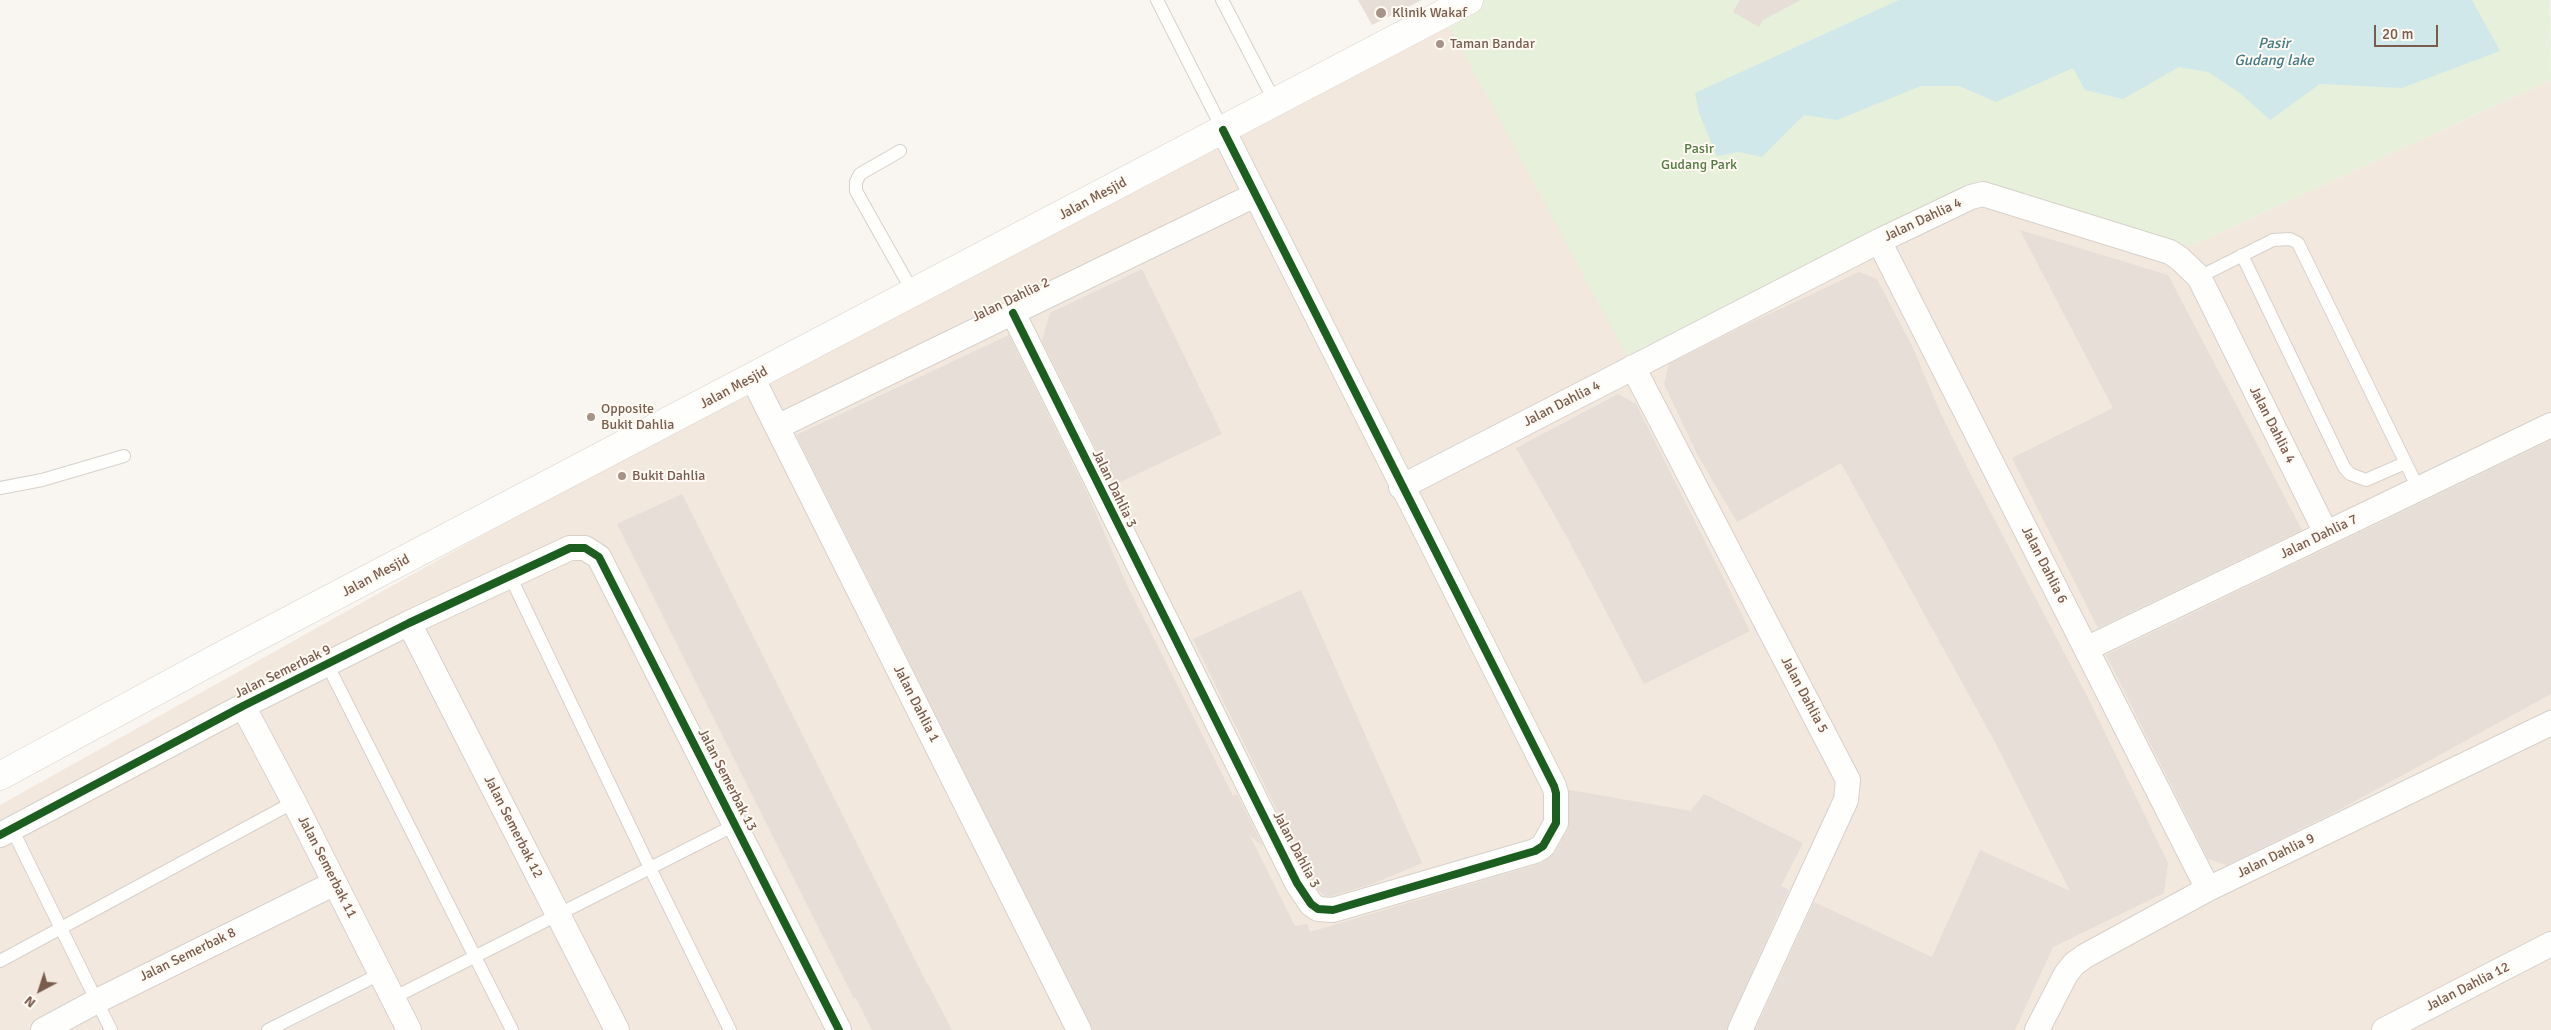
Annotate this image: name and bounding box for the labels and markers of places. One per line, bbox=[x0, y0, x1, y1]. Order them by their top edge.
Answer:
place label: Klinik Wakaf bbox=[1392, 5, 1467, 21]
marker: Klinik Wakaf bbox=[1374, 6, 1388, 20]
place label: Taman Bandar bbox=[1450, 36, 1535, 52]
marker: Taman Bandar bbox=[1434, 38, 1446, 50]
place label: Opposite Bukit Dahlia bbox=[601, 401, 674, 434]
marker: Opposite Bukit Dahlia bbox=[585, 411, 597, 423]
place label: Bukit Dahlia bbox=[632, 468, 705, 484]
marker: Bukit Dahlia bbox=[616, 470, 628, 482]

